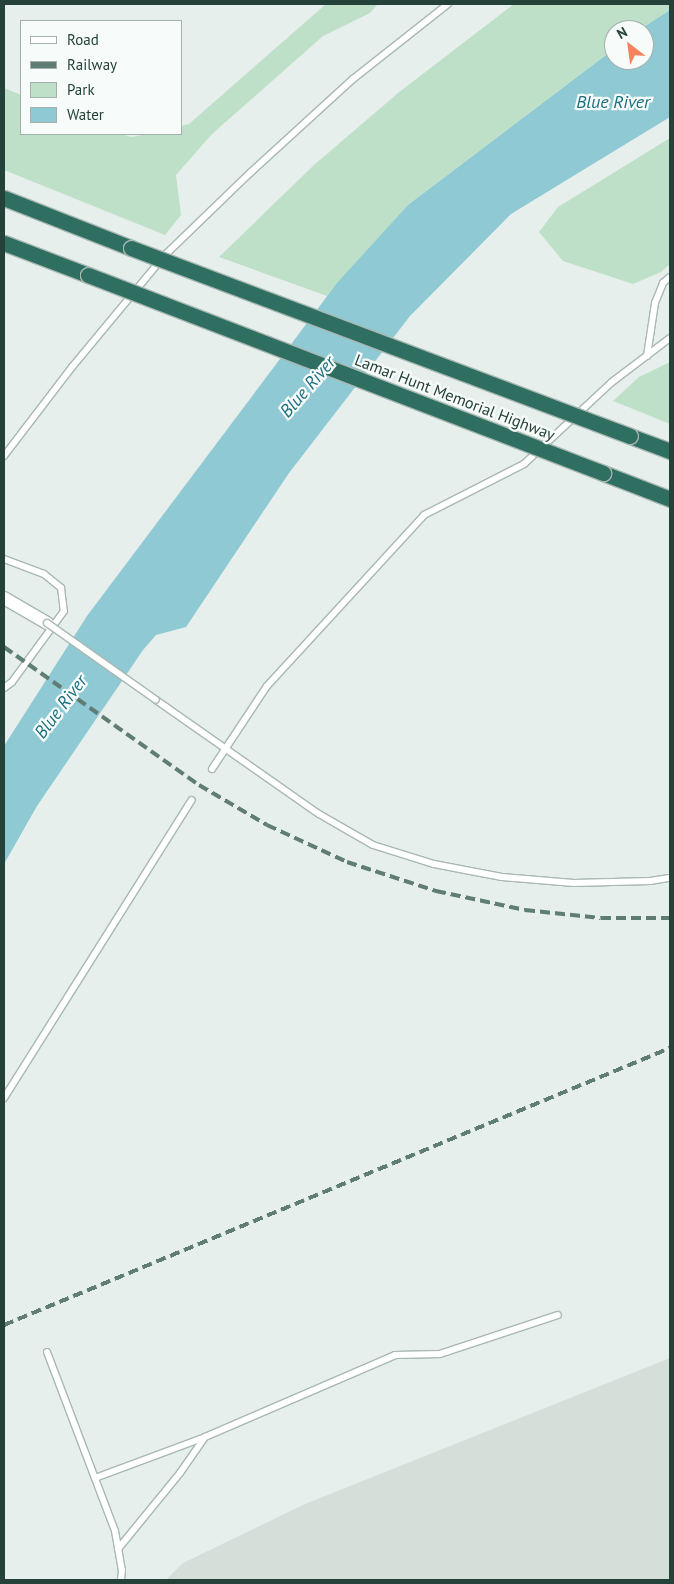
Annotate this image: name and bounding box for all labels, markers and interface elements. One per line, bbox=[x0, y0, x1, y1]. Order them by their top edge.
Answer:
legend bbox=[20, 20, 182, 135]
north arrow bbox=[604, 20, 654, 70]
text: N bbox=[614, 23, 630, 43]
text: Road bbox=[67, 30, 99, 49]
text: Railway bbox=[67, 55, 117, 74]
text: Park bbox=[67, 80, 95, 99]
water label: Blue River bbox=[576, 91, 650, 113]
text: Water bbox=[67, 105, 104, 124]
street label: Lamar Hunt Memorial Highway bbox=[352, 350, 558, 444]
water label: Blue River bbox=[276, 352, 340, 422]
water label: Blue River bbox=[30, 671, 92, 743]

